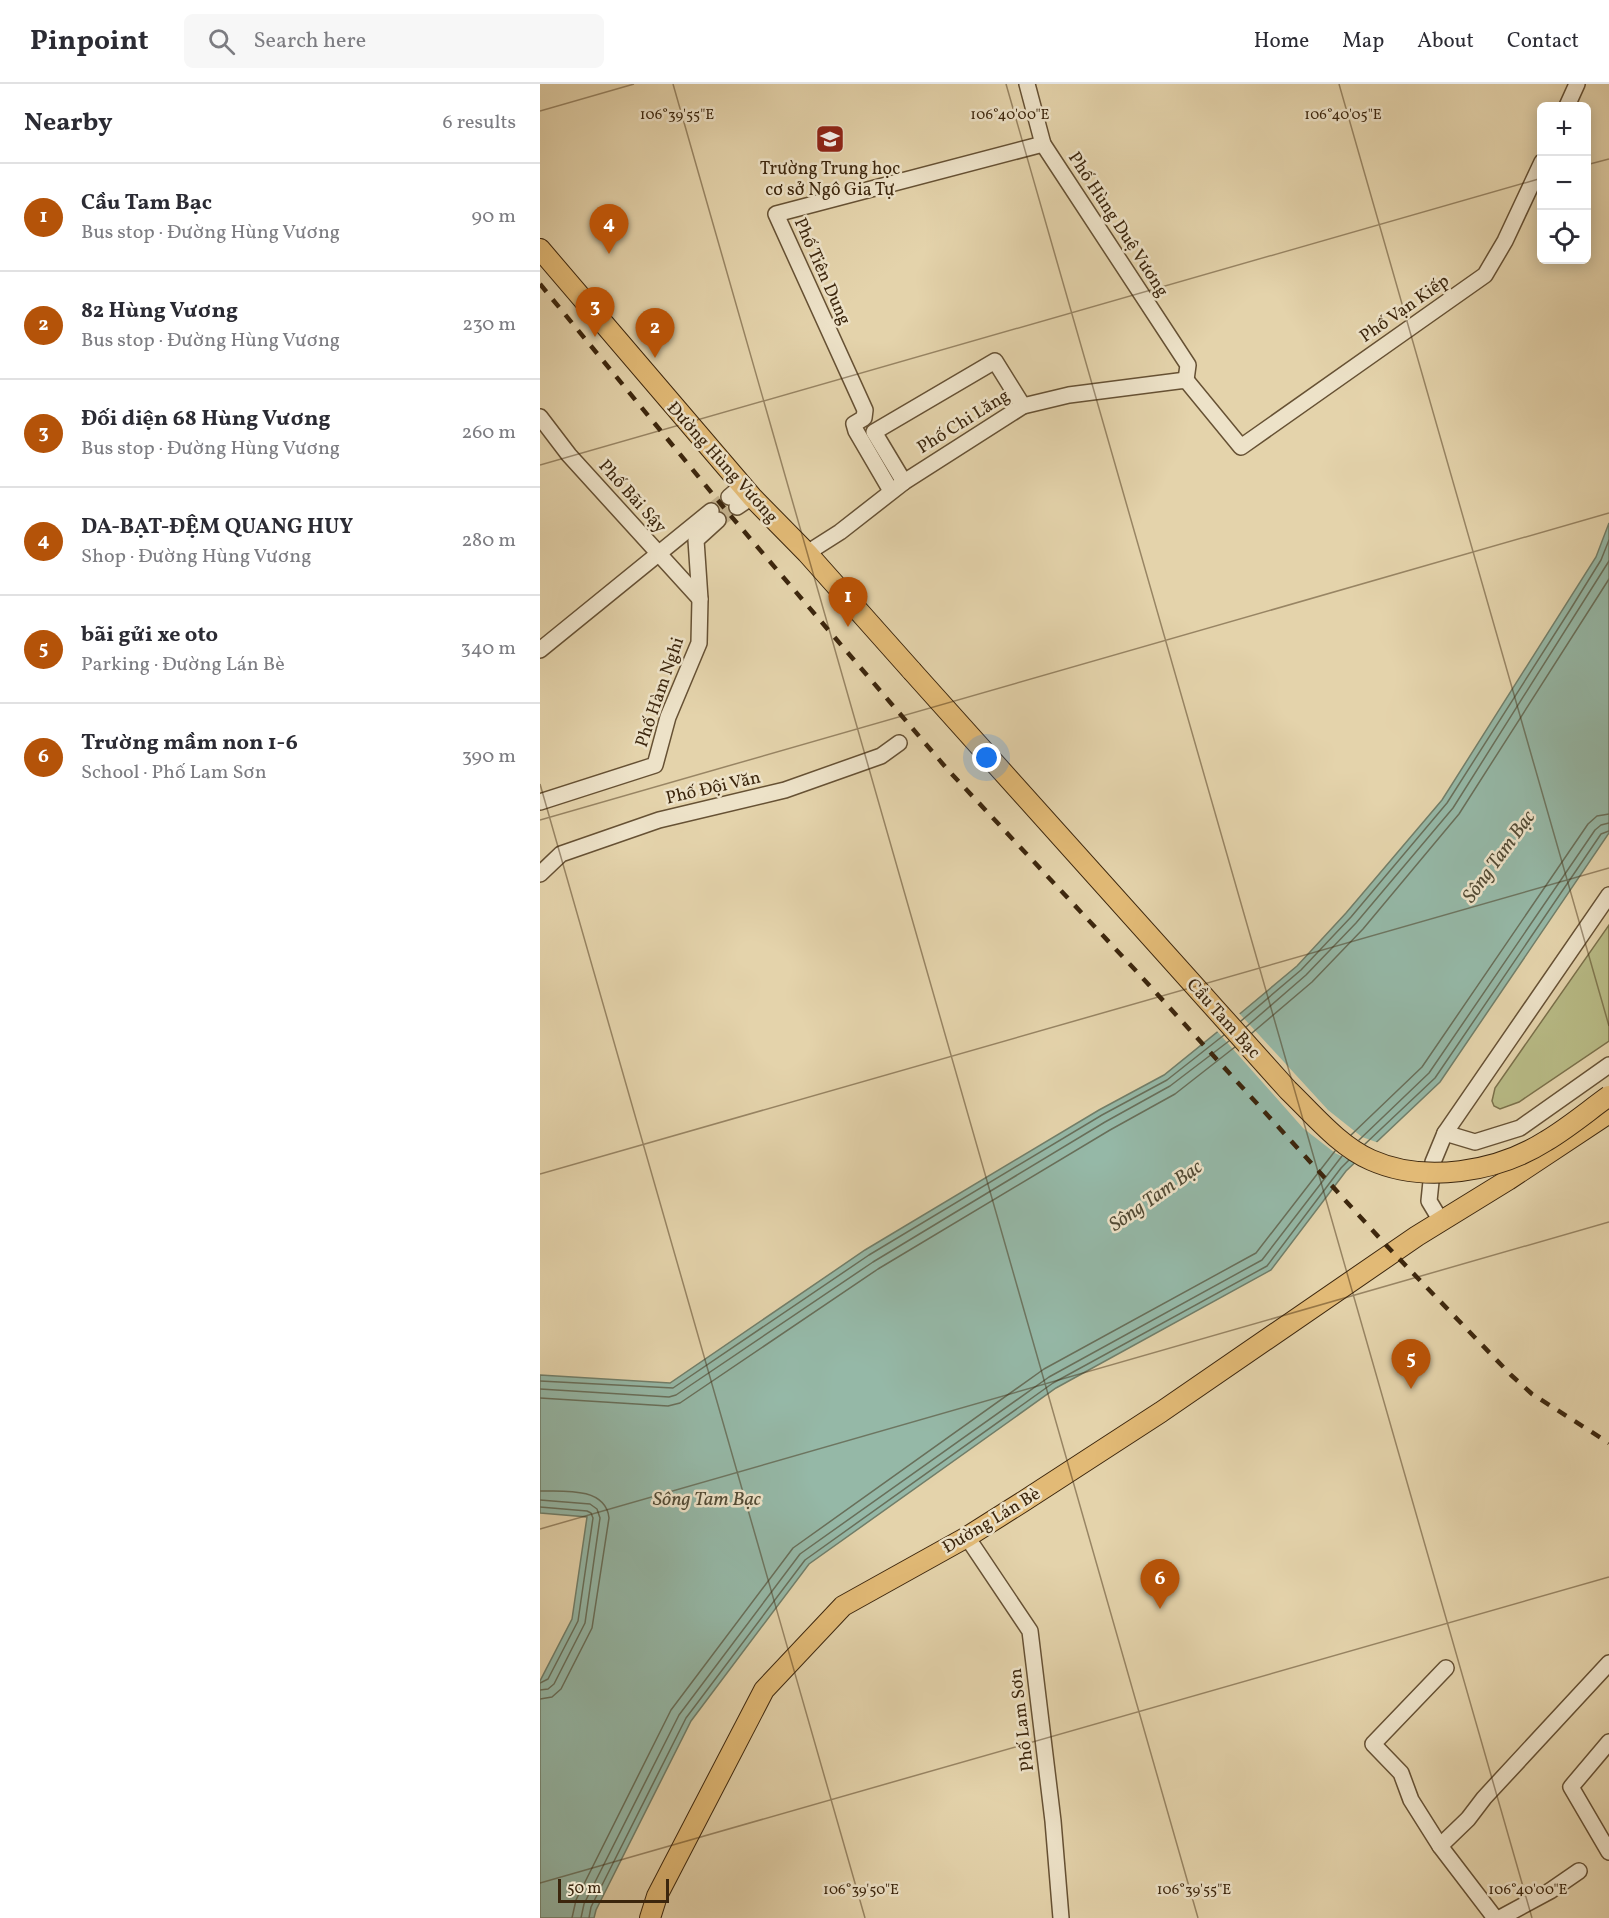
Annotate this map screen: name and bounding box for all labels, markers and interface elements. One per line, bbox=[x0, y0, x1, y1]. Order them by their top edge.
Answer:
search box bbox=[184, 14, 604, 68]
text: Pinpoint bbox=[30, 22, 148, 61]
icon: search bbox=[205, 25, 238, 58]
text: Search here bbox=[253, 26, 366, 57]
text: Home bbox=[1254, 27, 1309, 56]
text: Map bbox=[1342, 27, 1384, 56]
text: About bbox=[1417, 27, 1474, 56]
text: Contact bbox=[1507, 27, 1579, 56]
map controls bbox=[1537, 102, 1591, 264]
button: + bbox=[1537, 102, 1591, 156]
text: Nearby bbox=[24, 105, 113, 141]
text: 106°39'55"E bbox=[640, 105, 714, 126]
text: 106°40'00"E bbox=[970, 105, 1050, 126]
text: 106°40'05"E bbox=[1304, 105, 1382, 126]
text: 6 results bbox=[443, 109, 516, 137]
school or university icon: Trường Trung học cơ sở Ngô Gia Tự bbox=[814, 123, 846, 155]
street label: Phố Hùng Duệ Vương bbox=[1061, 147, 1174, 302]
button: − bbox=[1537, 156, 1591, 210]
place label: Trường Trung học cơ sở Ngô Gia Tự bbox=[760, 157, 900, 203]
text: Cầu Tam Bạc bbox=[81, 188, 212, 219]
text: 1 bbox=[39, 203, 48, 231]
text: 90 m bbox=[472, 203, 516, 231]
pin: 4 bbox=[590, 204, 628, 254]
button: locate bbox=[1537, 210, 1591, 264]
street label: Phố Tiên Dung bbox=[787, 214, 856, 329]
text: Bus stop · Đường Hùng Vương bbox=[81, 219, 340, 247]
street label: Phố Vạn Kiếp bbox=[1355, 269, 1455, 349]
pin: 3 bbox=[576, 288, 614, 337]
text: 82 Hùng Vương bbox=[81, 296, 238, 327]
pin: 2 bbox=[636, 308, 674, 358]
text: 2 bbox=[38, 311, 49, 339]
text: 230 m bbox=[462, 311, 516, 339]
text: Bus stop · Đường Hùng Vương bbox=[81, 327, 340, 355]
street label: Phố Chi Lăng bbox=[913, 384, 1015, 461]
street label: Đường Hùng Vương bbox=[660, 397, 783, 529]
text: Đối diện 68 Hùng Vương bbox=[81, 404, 331, 435]
text: 3 bbox=[38, 419, 49, 447]
text: 260 m bbox=[461, 419, 516, 447]
text: Bus stop · Đường Hùng Vương bbox=[81, 435, 340, 463]
street label: Phố Bãi Sậy bbox=[592, 455, 672, 540]
text: DA-BẠT-ĐỆM QUANG HUY bbox=[81, 512, 353, 543]
text: 4 bbox=[37, 527, 50, 555]
text: 280 m bbox=[461, 527, 516, 555]
text: Shop · Đường Hùng Vương bbox=[81, 543, 311, 571]
pin: 1 bbox=[828, 578, 868, 627]
text: bãi gửi xe oto bbox=[81, 620, 218, 651]
street label: Phố Hàm Nghi bbox=[630, 634, 691, 751]
text: 5 bbox=[39, 635, 48, 663]
text: 340 m bbox=[460, 635, 516, 663]
text: Parking · Đường Lán Bè bbox=[81, 651, 285, 679]
text: Trường mầm non 1-6 bbox=[81, 728, 298, 759]
text: 6 bbox=[38, 743, 49, 771]
text: 390 m bbox=[462, 743, 516, 771]
your location bbox=[972, 743, 1001, 772]
text: School · Phố Lam Sơn bbox=[81, 759, 267, 787]
street label: Phố Đội Văn bbox=[663, 765, 764, 812]
water label: Sông Tam Bạc bbox=[1456, 805, 1543, 909]
street label: Cầu Tam Bạc bbox=[1180, 973, 1266, 1065]
water label: Sông Tam Bạc bbox=[1104, 1154, 1209, 1239]
pin: 5 bbox=[1392, 1340, 1430, 1389]
street label: Đường Lán Bè bbox=[938, 1482, 1046, 1560]
water label: Sông Tam Bạc bbox=[653, 1486, 762, 1514]
pin: 6 bbox=[1140, 1560, 1180, 1609]
street label: Phố Lam Sơn bbox=[1004, 1667, 1041, 1773]
scale bar bbox=[558, 1876, 669, 1904]
text: 50 m bbox=[567, 1878, 601, 1900]
text: 106°39'50"E bbox=[823, 1880, 899, 1901]
text: 106°39'55"E bbox=[1157, 1880, 1231, 1901]
text: 106°40'00"E bbox=[1488, 1880, 1568, 1901]

